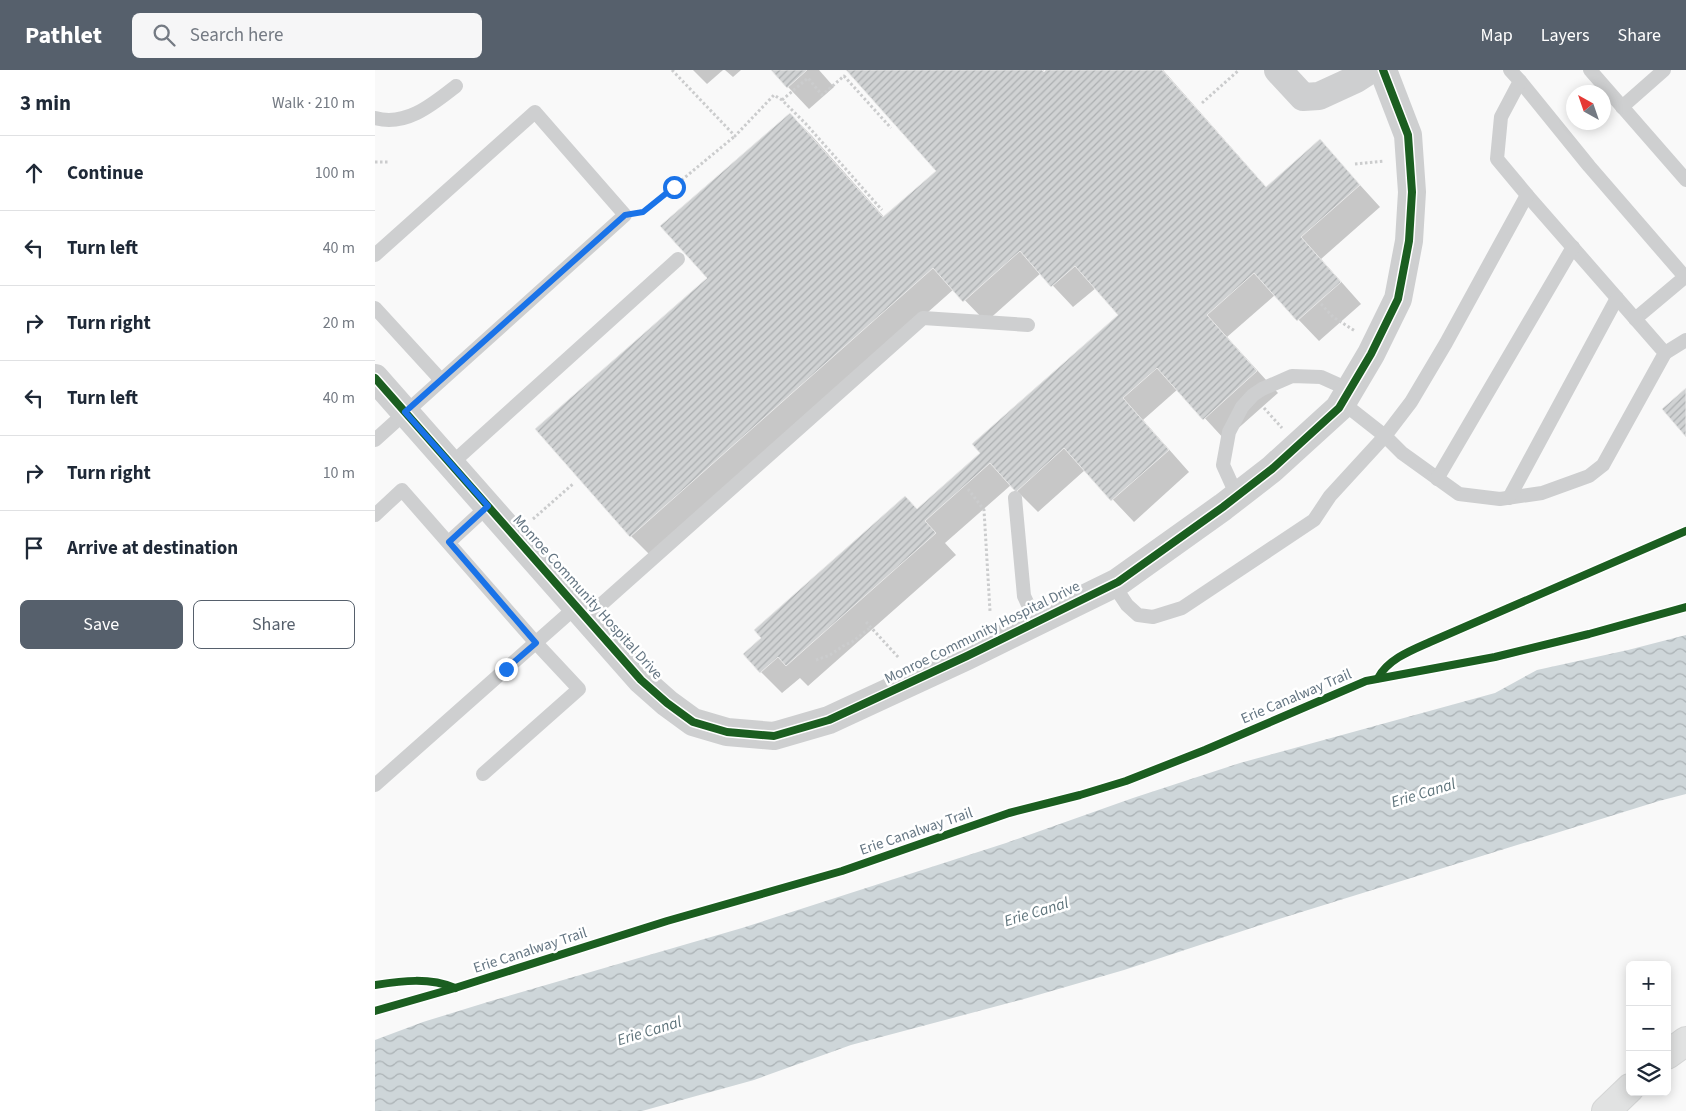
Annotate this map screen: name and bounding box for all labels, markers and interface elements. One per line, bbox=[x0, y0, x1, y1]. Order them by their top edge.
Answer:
search box bbox=[132, 13, 482, 58]
text: Pathlet bbox=[25, 18, 102, 53]
icon: search bbox=[150, 21, 178, 49]
text: Search here bbox=[190, 22, 284, 49]
text: Map bbox=[1481, 23, 1513, 48]
text: Layers bbox=[1541, 23, 1590, 48]
text: Share bbox=[1618, 23, 1661, 48]
north arrow bbox=[1566, 85, 1611, 130]
text: 3 min bbox=[20, 88, 71, 118]
text: Walk · 210 m bbox=[272, 92, 355, 114]
icon: ahead bbox=[20, 159, 48, 187]
text: Continue bbox=[67, 160, 144, 187]
text: 100 m bbox=[315, 162, 355, 184]
route start bbox=[663, 176, 686, 199]
icon: left bbox=[20, 234, 48, 262]
text: Turn left bbox=[67, 235, 138, 262]
text: 40 m bbox=[323, 237, 355, 259]
icon: right bbox=[20, 309, 48, 337]
text: Turn right bbox=[67, 310, 151, 337]
text: 20 m bbox=[323, 312, 355, 334]
icon: left bbox=[20, 384, 48, 412]
text: Turn left bbox=[67, 385, 138, 412]
text: 40 m bbox=[323, 387, 355, 409]
icon: right bbox=[20, 459, 48, 487]
text: Turn right bbox=[67, 460, 151, 487]
text: 10 m bbox=[323, 462, 355, 484]
street label: Monroe Community Hospital Drive bbox=[508, 510, 667, 684]
icon: arrive bbox=[20, 534, 48, 562]
text: Arrive at destination bbox=[67, 535, 238, 562]
street label: Monroe Community Hospital Drive bbox=[881, 576, 1084, 689]
button: Save bbox=[20, 600, 183, 649]
button: Share bbox=[193, 600, 355, 649]
route end bbox=[495, 658, 518, 681]
street label: Erie Canalway Trail bbox=[1238, 664, 1355, 729]
water label: Erie Canal bbox=[1388, 773, 1458, 813]
street label: Erie Canalway Trail bbox=[857, 802, 976, 861]
water label: Erie Canal bbox=[1001, 892, 1071, 932]
street label: Erie Canalway Trail bbox=[471, 922, 590, 979]
map controls bbox=[1626, 961, 1671, 1096]
button: + bbox=[1626, 961, 1671, 1006]
button: − bbox=[1626, 1006, 1671, 1051]
water label: Erie Canal bbox=[614, 1011, 684, 1051]
button: layers bbox=[1626, 1051, 1671, 1096]

